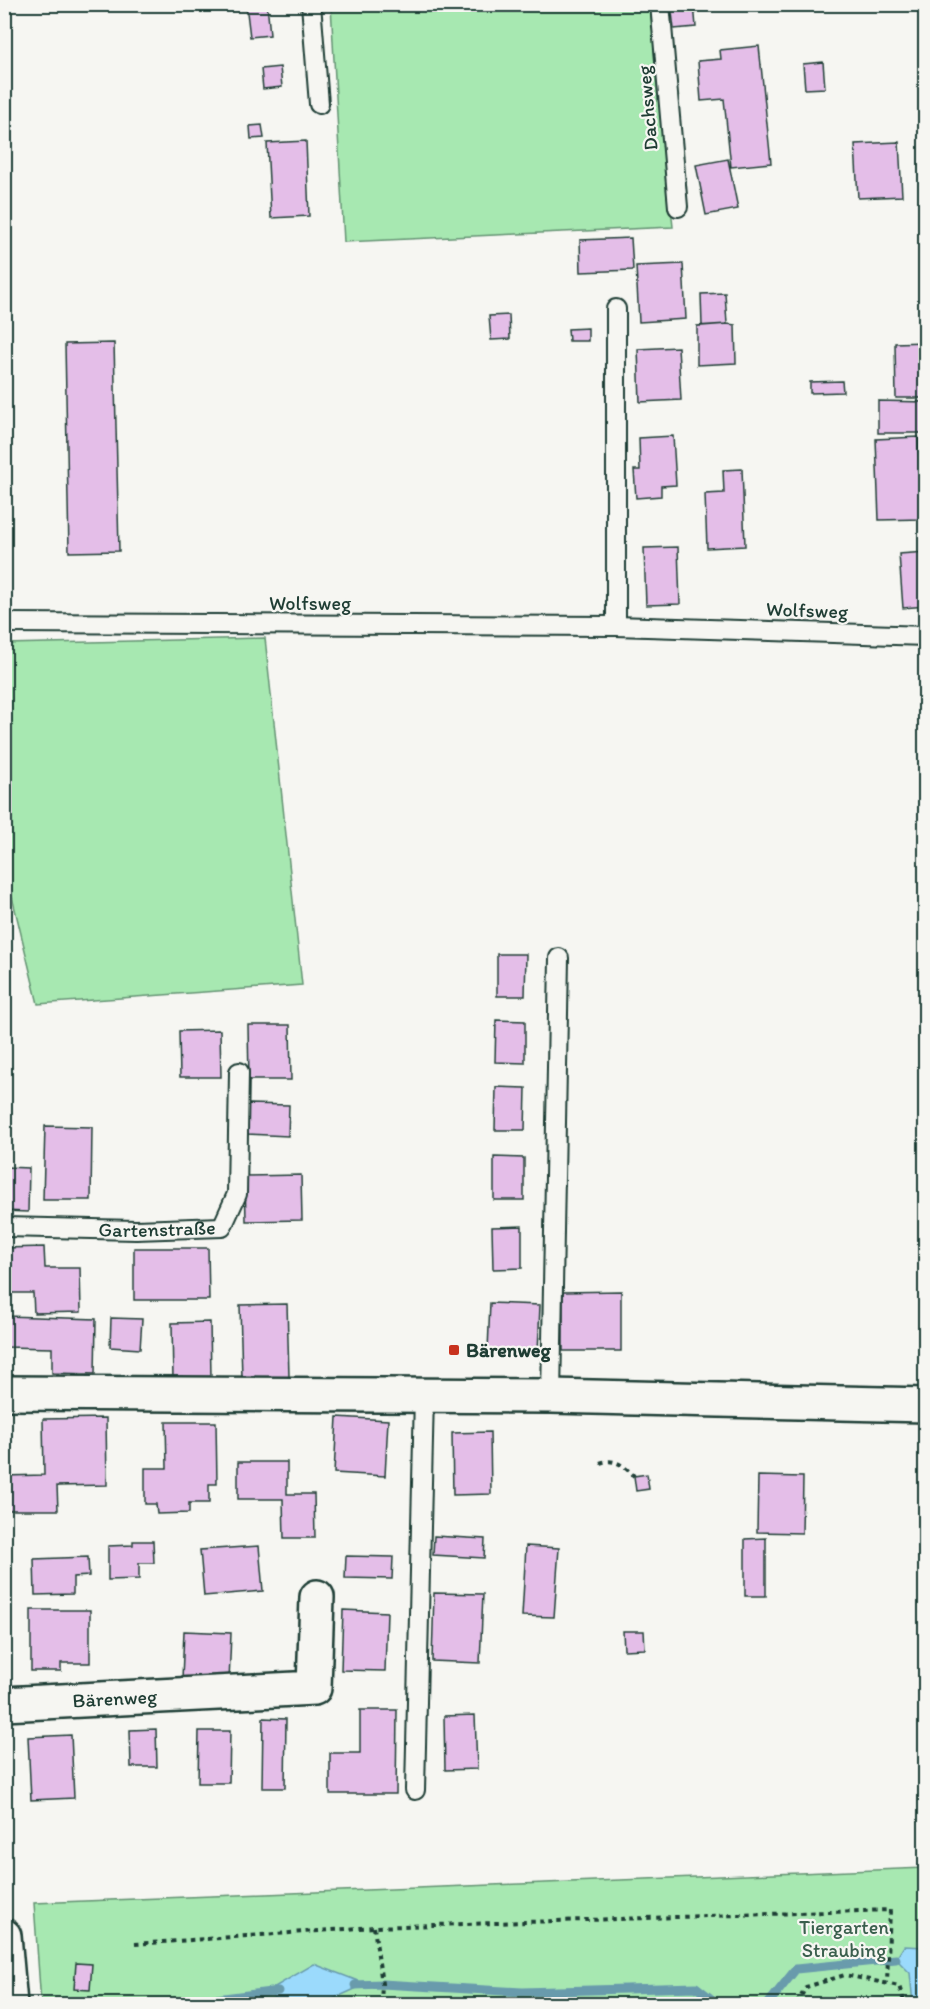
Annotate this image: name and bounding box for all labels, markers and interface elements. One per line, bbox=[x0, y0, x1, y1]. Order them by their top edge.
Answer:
street label: Dachsweg bbox=[631, 64, 663, 152]
street label: Wolfsweg bbox=[269, 591, 352, 615]
street label: Wolfsweg bbox=[766, 597, 849, 623]
street label: Gartenstraße bbox=[98, 1215, 216, 1242]
place label: Bärenweg bbox=[466, 1338, 552, 1363]
marker: Bärenweg bbox=[447, 1343, 461, 1357]
street label: Bärenweg bbox=[72, 1684, 159, 1712]
park label: Tiergarten Straubing bbox=[799, 1915, 889, 1962]

